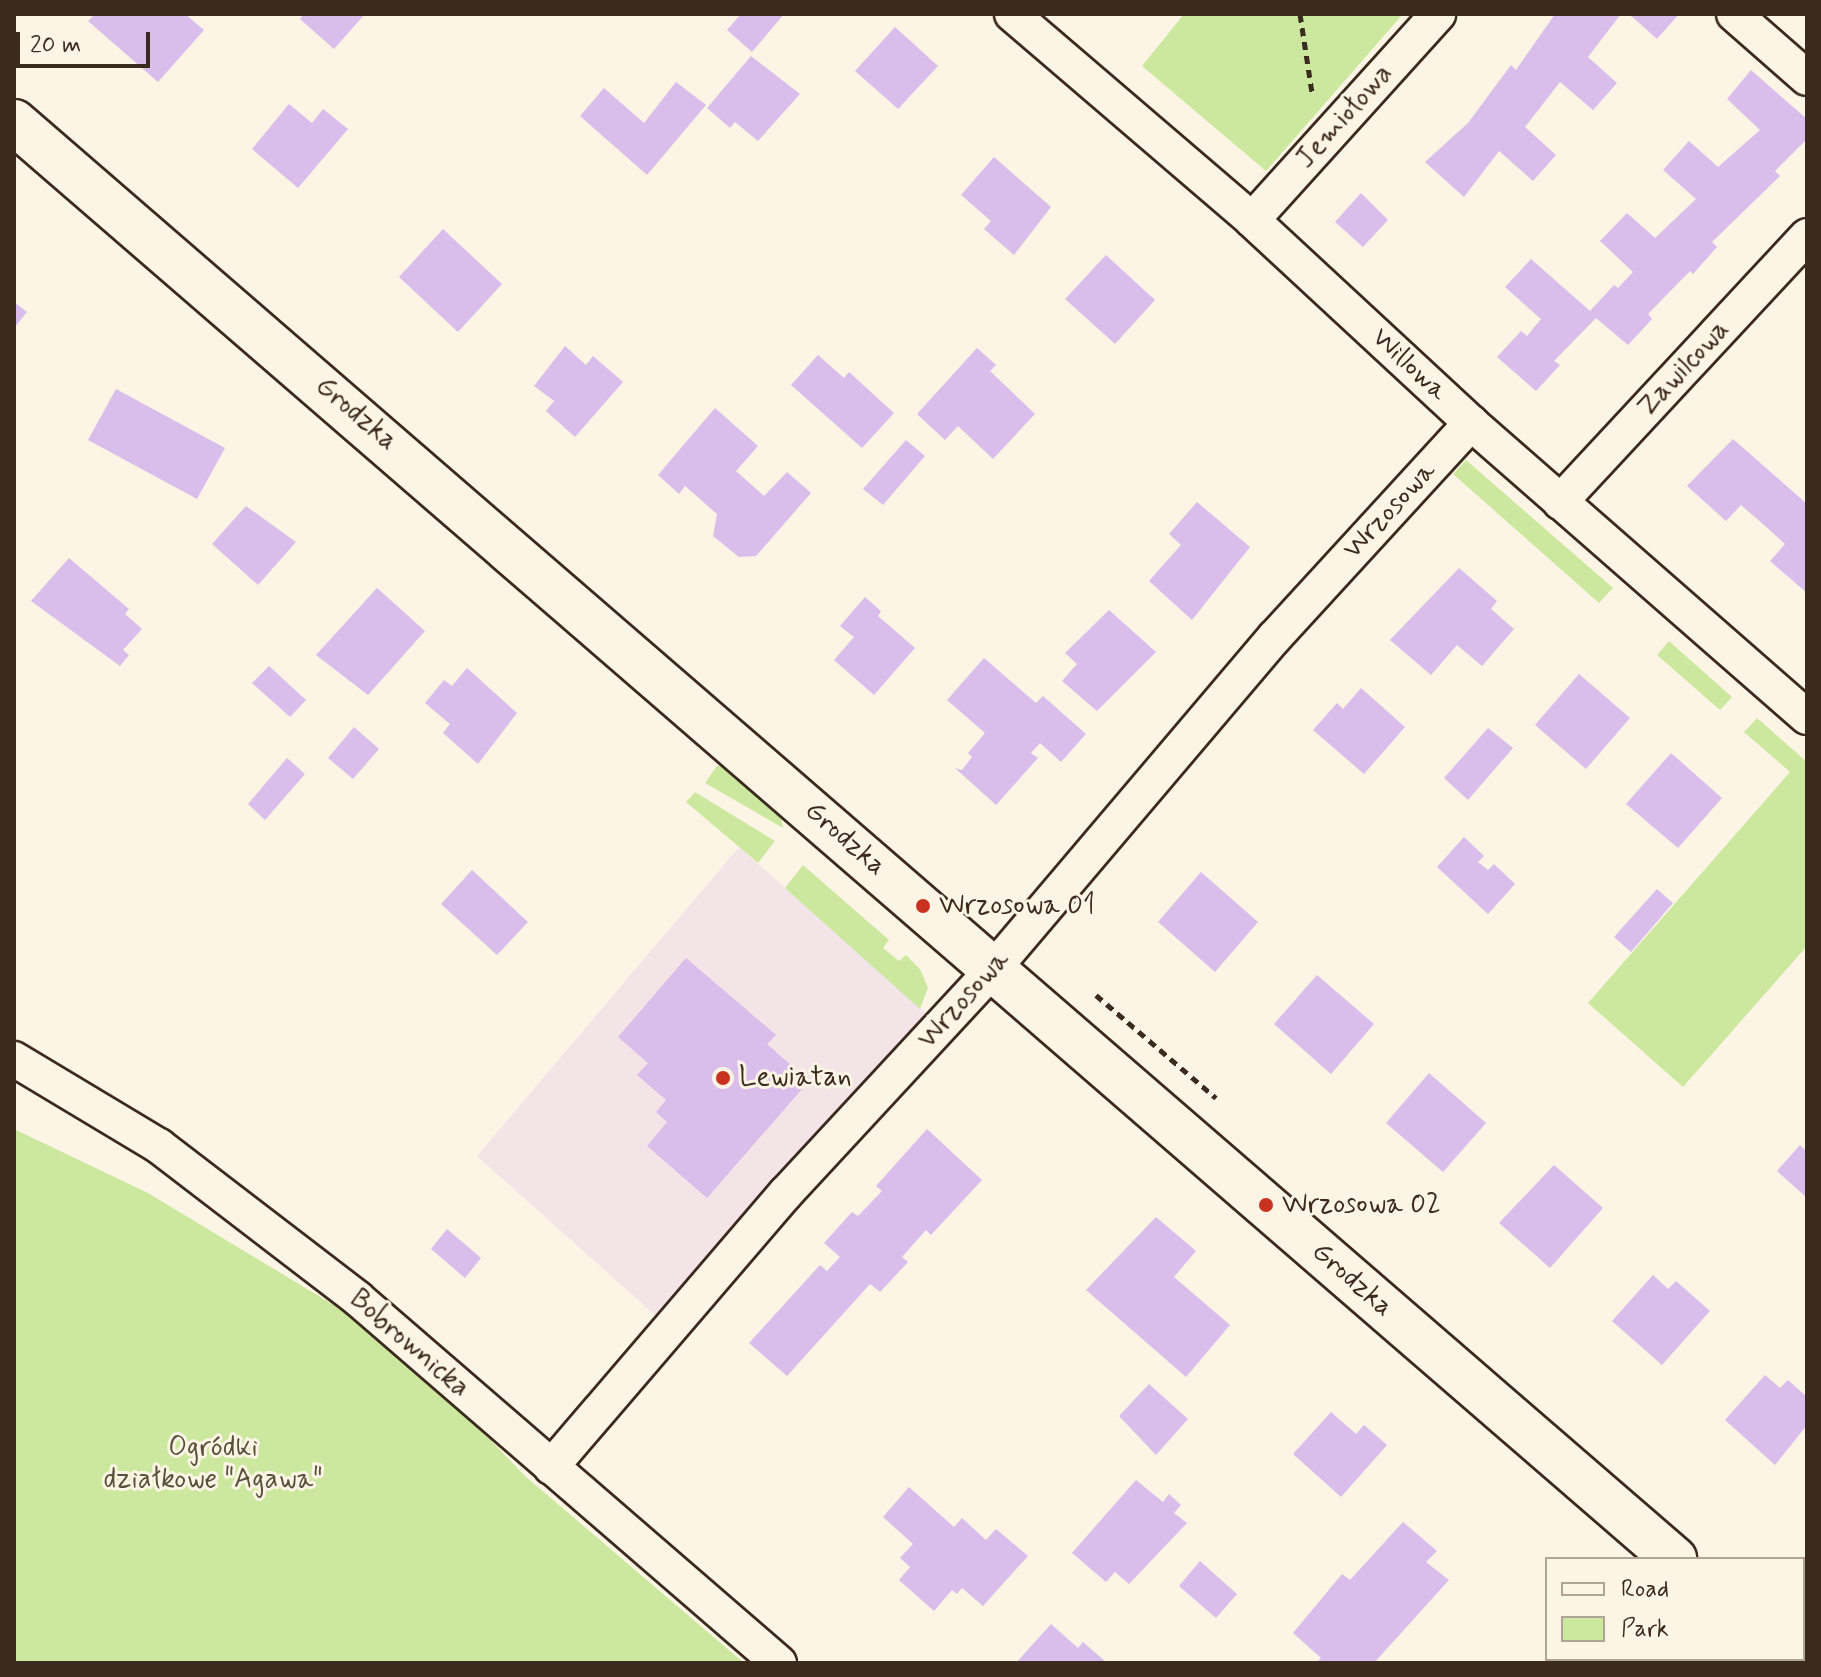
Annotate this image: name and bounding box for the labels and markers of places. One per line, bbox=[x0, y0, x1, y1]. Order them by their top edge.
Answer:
place label: Wrzosowa 01 bbox=[939, 889, 1095, 923]
marker: Wrzosowa 01 bbox=[914, 897, 932, 915]
place label: Lewiatan bbox=[739, 1061, 852, 1095]
marker: Lewiatan bbox=[714, 1069, 732, 1087]
place label: Wrzosowa 02 bbox=[1282, 1188, 1441, 1222]
marker: Wrzosowa 02 bbox=[1257, 1196, 1275, 1214]

